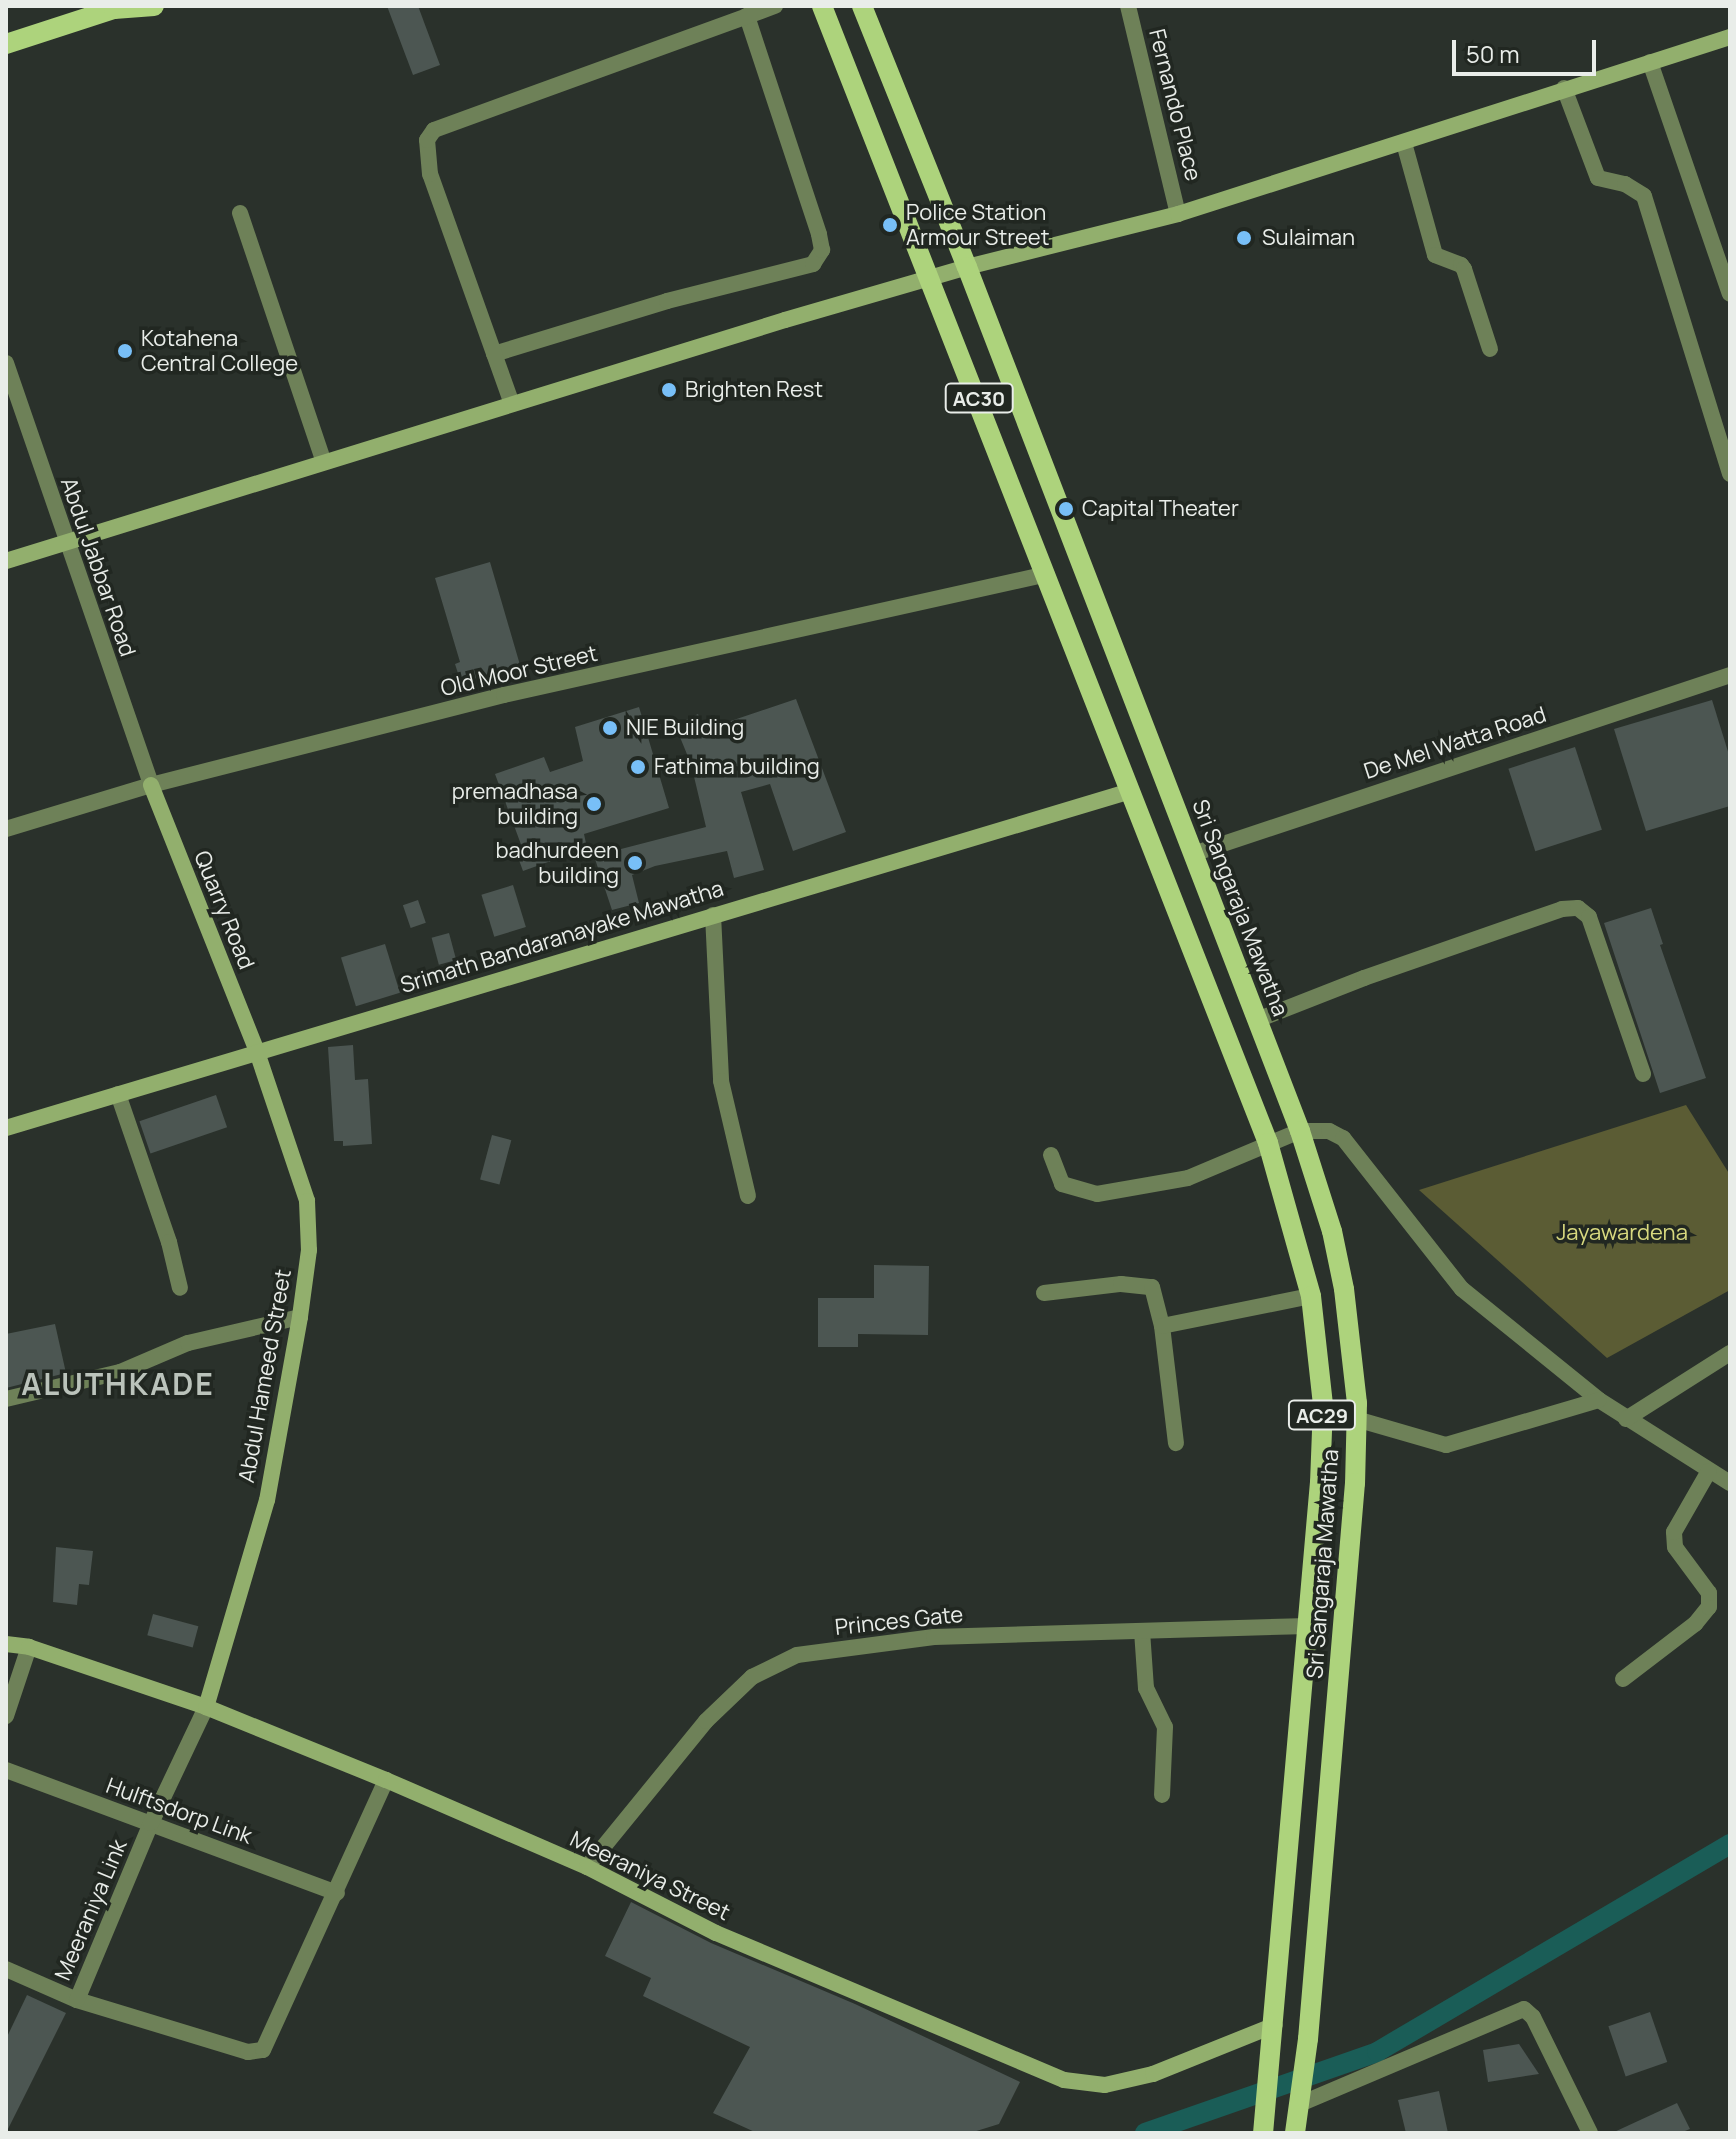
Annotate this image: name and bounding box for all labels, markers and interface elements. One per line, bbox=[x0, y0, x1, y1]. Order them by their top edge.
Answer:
scale bar bbox=[1456, 24, 1600, 74]
street label: Fernando Place bbox=[1143, 26, 1207, 184]
text: 50 m bbox=[1466, 37, 1520, 70]
place label: Police Station Armour Street bbox=[906, 199, 1049, 250]
marker: Police Station Armour Street bbox=[881, 216, 899, 234]
place label: Sulaiman bbox=[1262, 225, 1355, 251]
marker: Sulaiman bbox=[1233, 227, 1255, 249]
place label: Kotahena Central College bbox=[141, 325, 298, 376]
marker: Kotahena Central College bbox=[116, 342, 134, 360]
place label: Brighten Rest bbox=[685, 377, 823, 403]
marker: Brighten Rest bbox=[660, 381, 678, 399]
road number: AC30 bbox=[943, 382, 1015, 414]
street label: Abdul Jabbar Road bbox=[55, 474, 141, 660]
place label: Capital Theater bbox=[1082, 496, 1239, 522]
marker: Capital Theater bbox=[1057, 500, 1075, 518]
street label: Old Moor Street bbox=[438, 640, 600, 702]
street label: De Mel Watta Road bbox=[1361, 701, 1549, 785]
place label: NIE Building bbox=[626, 715, 744, 741]
marker: NIE Building bbox=[601, 719, 619, 737]
place label: Fathima building bbox=[654, 754, 820, 780]
marker: Fathima building bbox=[629, 758, 647, 776]
place label: premadhasa building bbox=[452, 778, 578, 830]
marker: premadhasa building bbox=[585, 795, 603, 813]
street label: Sri Sangaraja Mawatha bbox=[1187, 796, 1293, 1020]
place label: badhurdeen building bbox=[495, 837, 619, 888]
street label: Quarry Road bbox=[188, 847, 260, 973]
marker: badhurdeen building bbox=[626, 854, 644, 872]
street label: Srimath Bandaranayake Mawatha bbox=[397, 875, 727, 999]
park label: Jayawardena bbox=[1556, 1220, 1688, 1246]
street label: Abdul Hameed Street bbox=[233, 1267, 297, 1485]
district label: ALUTHKADE bbox=[21, 1366, 215, 1402]
road number: AC29 bbox=[1286, 1399, 1358, 1431]
street label: Sri Sangaraja Mawatha bbox=[1302, 1448, 1344, 1680]
street label: Princes Gate bbox=[833, 1601, 965, 1641]
street label: Hulftsdorp Link bbox=[103, 1772, 255, 1850]
street label: Meeraniya Street bbox=[566, 1826, 734, 1926]
street label: Meeraniya Link bbox=[49, 1836, 133, 1984]

